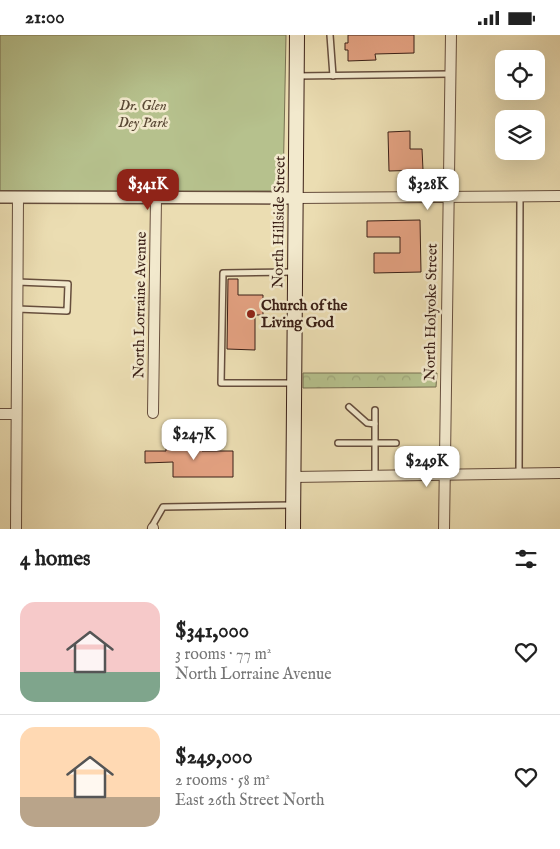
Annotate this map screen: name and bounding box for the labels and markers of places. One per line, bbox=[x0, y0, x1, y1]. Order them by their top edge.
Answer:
pin: $341K bbox=[113, 169, 183, 211]
pin: $328K bbox=[393, 169, 463, 211]
place label: Church of the Living God bbox=[261, 296, 347, 332]
marker: Church of the Living God bbox=[245, 308, 257, 320]
pin: $247K bbox=[159, 419, 229, 461]
pin: $249K bbox=[392, 445, 462, 488]

